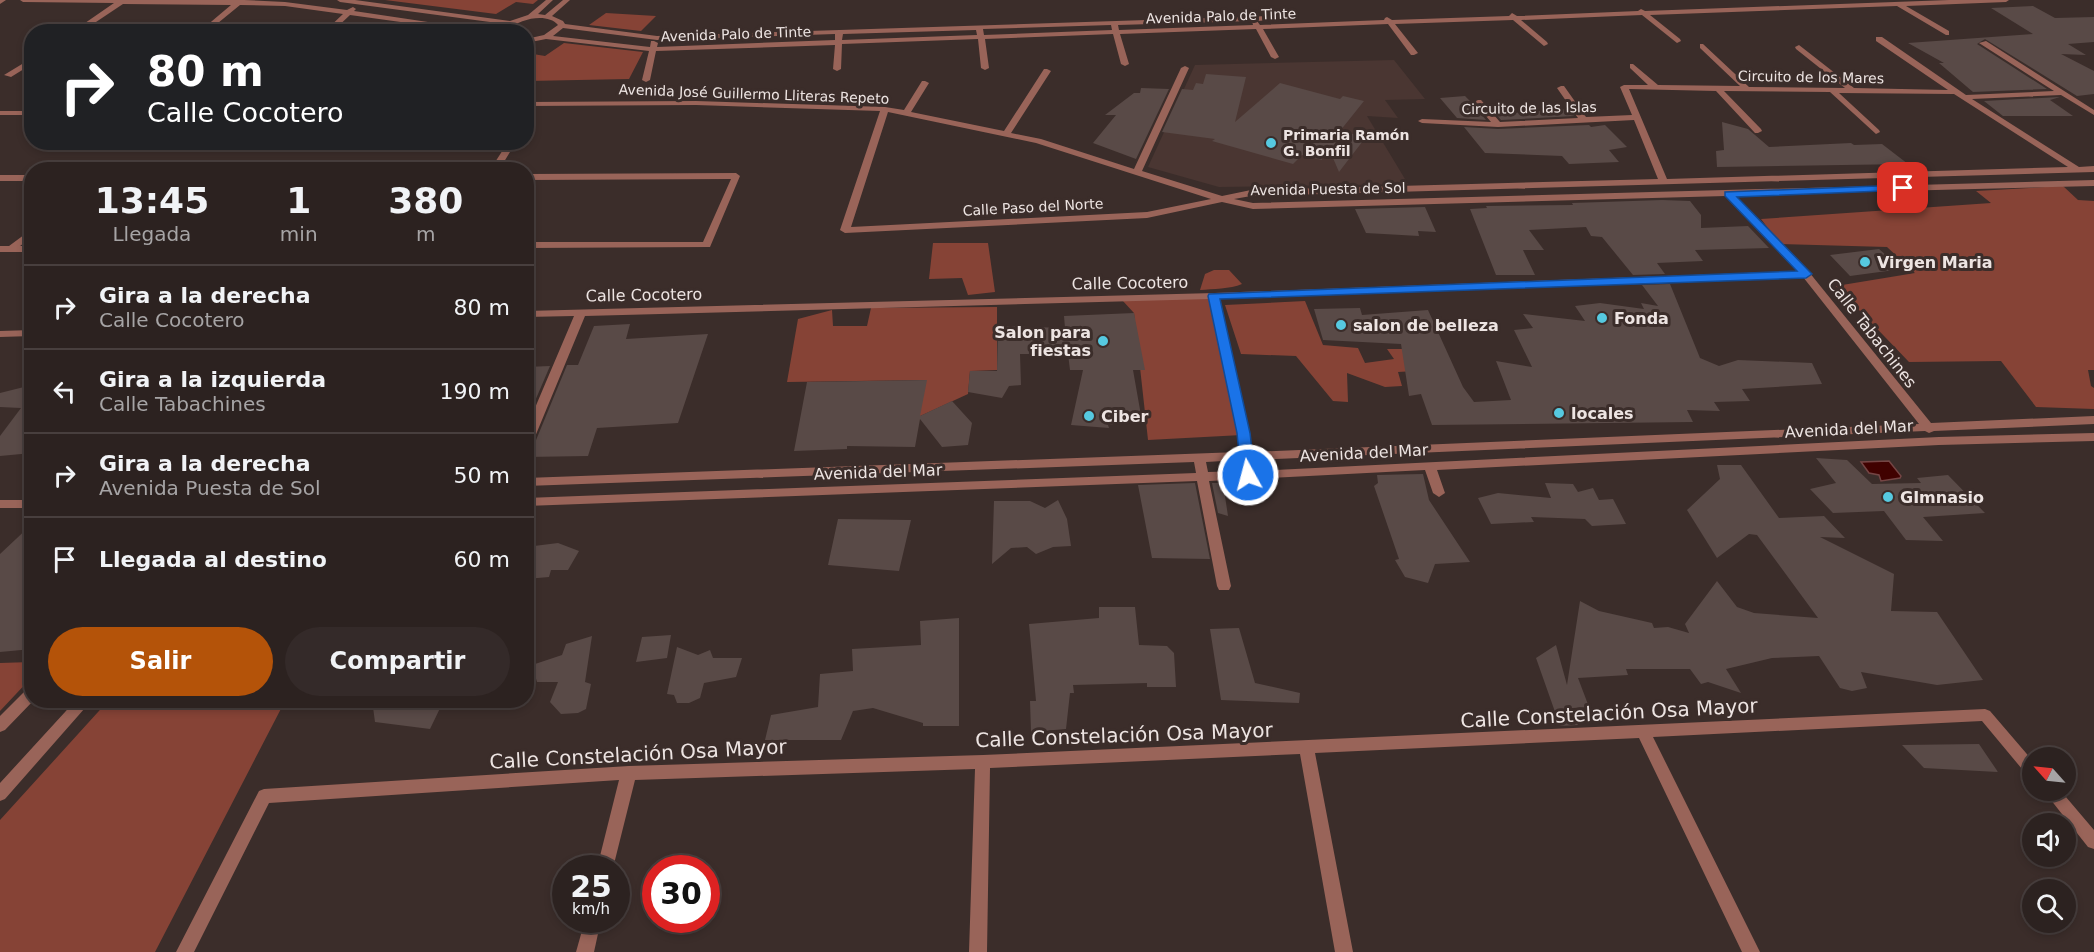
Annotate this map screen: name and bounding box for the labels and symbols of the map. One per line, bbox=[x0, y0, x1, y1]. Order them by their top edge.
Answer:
street label: Avenida Palo de Tinte bbox=[1145, 5, 1297, 27]
street label: Avenida Palo de Tinte bbox=[660, 23, 812, 45]
street label: Circuito de los Mares bbox=[1738, 68, 1884, 86]
street label: Avenida José Guillermo Lliteras Repeto bbox=[619, 81, 889, 107]
street label: Circuito de las Islas bbox=[1461, 99, 1597, 117]
place label: Primaria Ramón G. Bonfil bbox=[1283, 127, 1409, 159]
marker: Primaria Ramón G. Bonfil bbox=[1264, 136, 1278, 150]
pin bbox=[1877, 162, 1928, 213]
street label: Avenida Puesta de Sol bbox=[1250, 180, 1406, 198]
street label: Calle Paso del Norte bbox=[962, 195, 1104, 219]
place label: Virgen Maria bbox=[1877, 253, 1993, 272]
marker: Virgen Maria bbox=[1858, 255, 1872, 269]
street label: Calle Cocotero bbox=[1072, 272, 1188, 294]
street label: Calle Tabachines bbox=[1823, 275, 1921, 391]
street label: Calle Cocotero bbox=[586, 284, 702, 306]
place label: Fonda bbox=[1614, 309, 1669, 328]
marker: Fonda bbox=[1595, 311, 1609, 325]
place label: salon de belleza bbox=[1353, 316, 1499, 335]
marker: salon de belleza bbox=[1334, 318, 1348, 332]
place label: Salon para fiestas bbox=[994, 323, 1091, 360]
marker: Salon para fiestas bbox=[1096, 334, 1110, 348]
place label: locales bbox=[1571, 404, 1634, 423]
marker: locales bbox=[1552, 406, 1566, 420]
place label: Ciber bbox=[1101, 407, 1149, 426]
marker: Ciber bbox=[1082, 409, 1096, 423]
street label: Avenida del Mar bbox=[1784, 416, 1914, 442]
street label: Avenida del Mar bbox=[1299, 440, 1429, 466]
position arrow bbox=[1216, 443, 1280, 507]
street label: Avenida del Mar bbox=[813, 460, 943, 484]
place label: GImnasio bbox=[1900, 488, 1984, 507]
marker: GImnasio bbox=[1881, 490, 1895, 504]
street label: Calle Constelación Osa Mayor bbox=[1460, 693, 1759, 733]
street label: Calle Constelación Osa Mayor bbox=[975, 718, 1274, 752]
street label: Calle Constelación Osa Mayor bbox=[489, 734, 788, 774]
north arrow bbox=[2022, 747, 2076, 801]
speed limit sign: 30 bbox=[642, 855, 720, 933]

